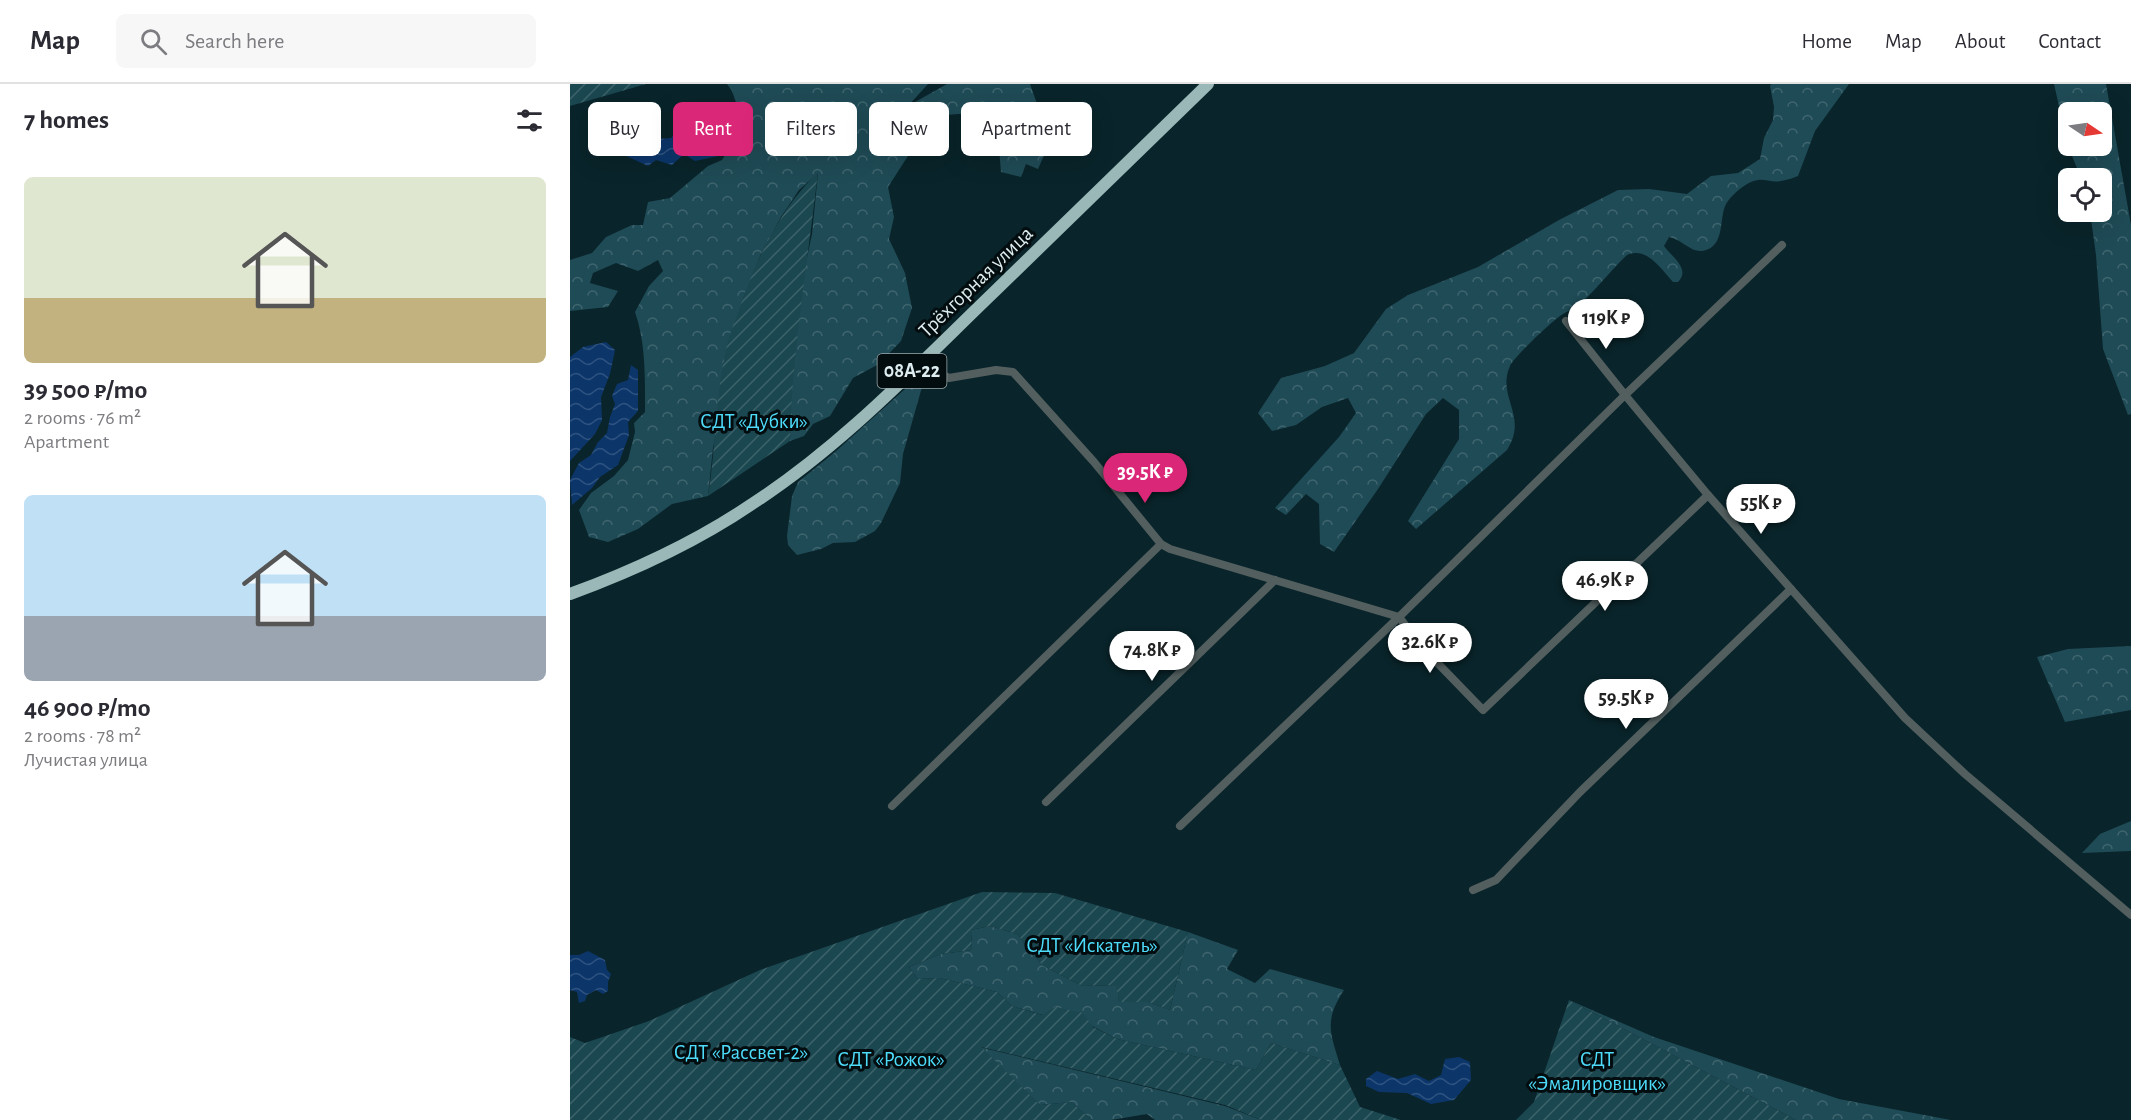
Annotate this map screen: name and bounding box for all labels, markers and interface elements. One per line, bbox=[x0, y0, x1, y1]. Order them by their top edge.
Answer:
search box bbox=[116, 14, 536, 68]
icon: search bbox=[137, 25, 170, 58]
text: Map bbox=[30, 27, 80, 55]
text: Search here bbox=[185, 30, 284, 52]
text: Home bbox=[1801, 31, 1852, 52]
text: Map bbox=[1885, 31, 1922, 52]
text: About bbox=[1955, 31, 2005, 52]
text: Contact bbox=[2038, 31, 2101, 52]
chip: Buy bbox=[588, 102, 661, 156]
chip: Rent bbox=[673, 102, 753, 156]
chip: Filters bbox=[765, 102, 857, 156]
chip: New bbox=[869, 102, 949, 156]
chip: Apartment bbox=[961, 102, 1092, 156]
north arrow bbox=[2058, 102, 2112, 156]
map controls bbox=[2058, 102, 2112, 222]
icon: filters bbox=[513, 104, 546, 137]
text: 7 homes bbox=[24, 107, 109, 133]
button: locate bbox=[2058, 168, 2112, 222]
icon: home bbox=[231, 216, 339, 324]
street label: Трёхгорная улица bbox=[915, 222, 1037, 341]
pin: 119K ₽ bbox=[1557, 299, 1655, 350]
text: 119K ₽ bbox=[1582, 308, 1630, 328]
road number: 08А-22 bbox=[878, 354, 946, 388]
text: 39 500 ₽/mo bbox=[24, 377, 147, 403]
text: 2 rooms · 76 m² bbox=[24, 408, 141, 428]
park label: СДТ «Дубки» bbox=[700, 411, 808, 432]
text: Apartment bbox=[24, 432, 109, 452]
pin: 39.5K ₽ bbox=[1090, 453, 1200, 504]
text: 39.5K ₽ bbox=[1117, 462, 1173, 482]
pin: 55K ₽ bbox=[1719, 484, 1803, 535]
text: 55K ₽ bbox=[1740, 493, 1782, 513]
icon: home bbox=[231, 534, 339, 642]
pin: 46.9K ₽ bbox=[1550, 561, 1660, 612]
text: 46.9K ₽ bbox=[1576, 570, 1634, 590]
pin: 32.6K ₽ bbox=[1375, 623, 1485, 674]
pin: 74.8K ₽ bbox=[1097, 631, 1207, 682]
text: 32.6K ₽ bbox=[1402, 632, 1458, 652]
text: 74.8K ₽ bbox=[1123, 640, 1181, 660]
pin: 59.5K ₽ bbox=[1571, 679, 1681, 730]
text: 59.5K ₽ bbox=[1598, 688, 1654, 708]
text: 46 900 ₽/mo bbox=[24, 695, 151, 721]
text: 2 rooms · 78 m² bbox=[24, 726, 141, 746]
text: Лучистая улица bbox=[24, 750, 148, 770]
park label: СДТ «Искатель» bbox=[1026, 935, 1158, 956]
park label: СДТ «Рассвет-2» bbox=[674, 1042, 808, 1063]
park label: СДТ «Рожок» bbox=[837, 1049, 945, 1070]
park label: СДТ «Эмалировщик» bbox=[1528, 1049, 1666, 1094]

